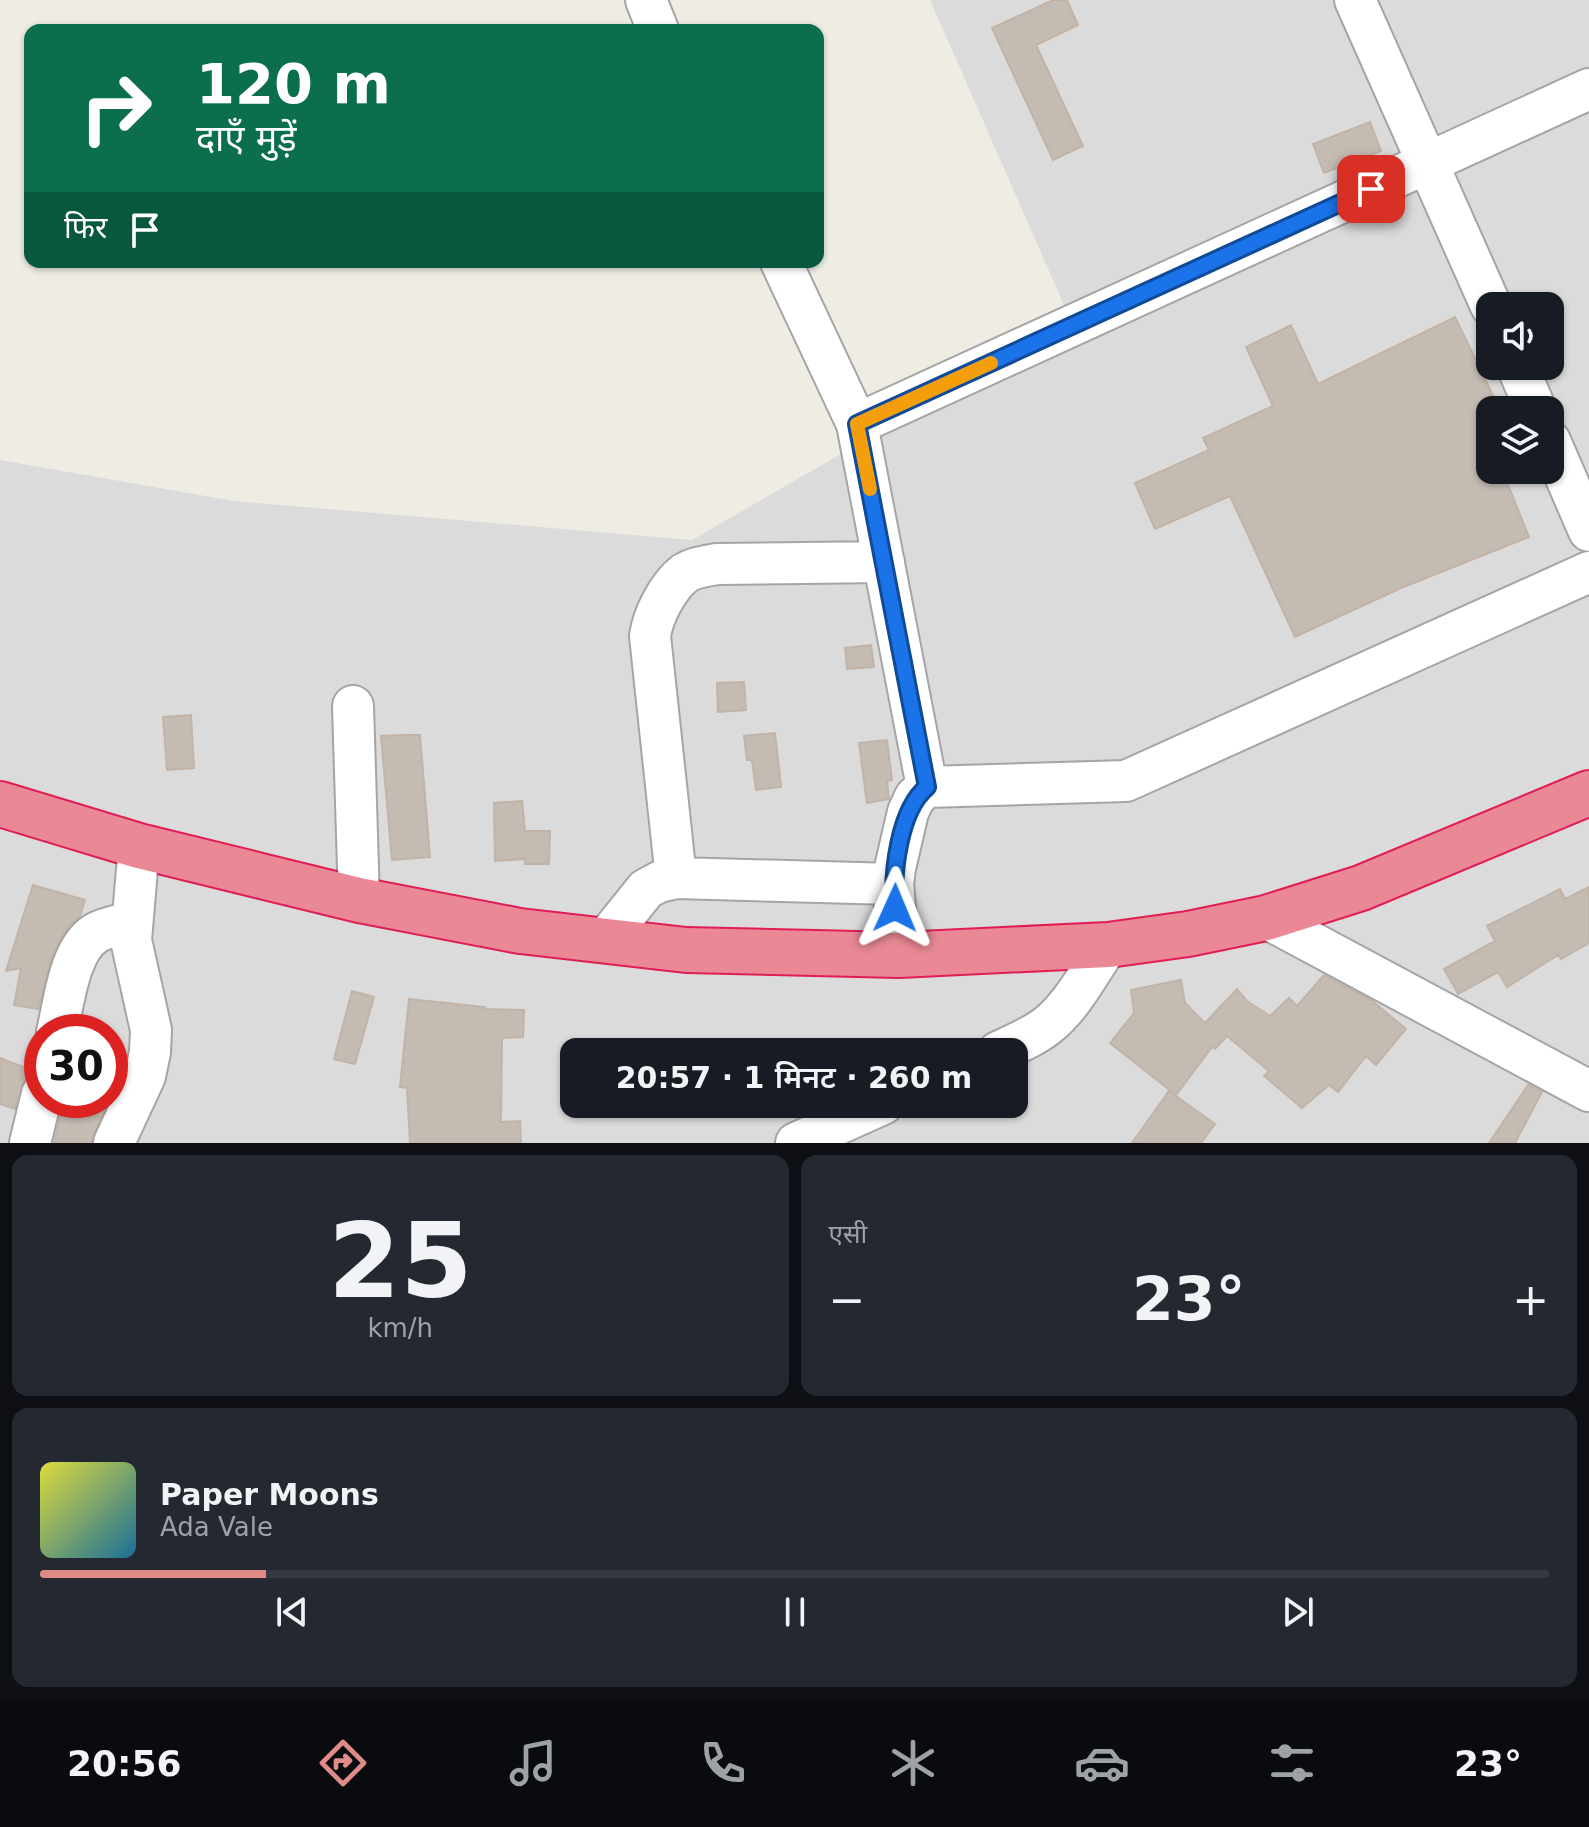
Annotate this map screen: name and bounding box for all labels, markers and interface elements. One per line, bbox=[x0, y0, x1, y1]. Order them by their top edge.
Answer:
text: 120 m bbox=[196, 51, 391, 116]
icon: right bbox=[64, 56, 168, 160]
text: दाएँ मुड़ें bbox=[196, 118, 297, 159]
pin bbox=[1337, 155, 1405, 223]
icon: arrive bbox=[1349, 167, 1393, 211]
icon: arrive bbox=[123, 208, 167, 252]
text: फिर bbox=[64, 210, 107, 245]
map controls bbox=[1476, 292, 1564, 484]
button: sound bbox=[1476, 292, 1564, 380]
button: layers bbox=[1476, 396, 1564, 484]
position arrow bbox=[853, 866, 937, 950]
speed limit sign: 30 bbox=[24, 1014, 128, 1118]
text: 20:57 · 1 मिनट · 260 m bbox=[616, 1060, 972, 1095]
text: 25 bbox=[328, 1200, 473, 1322]
text: एसी bbox=[829, 1219, 867, 1249]
text: 23° bbox=[1132, 1264, 1246, 1334]
text: − bbox=[829, 1274, 865, 1325]
text: + bbox=[1512, 1274, 1549, 1325]
text: km/h bbox=[367, 1313, 433, 1343]
text: Paper Moons bbox=[160, 1477, 379, 1512]
text: Ada Vale bbox=[160, 1512, 273, 1542]
icon: previous bbox=[270, 1590, 314, 1634]
icon: pause bbox=[773, 1590, 817, 1634]
icon: next bbox=[1276, 1590, 1320, 1634]
icon: directions bbox=[315, 1735, 371, 1791]
icon: music bbox=[505, 1735, 561, 1791]
icon: phone bbox=[695, 1735, 751, 1791]
icon: climate bbox=[885, 1735, 941, 1791]
icon: car bbox=[1074, 1735, 1130, 1791]
icon: filters bbox=[1264, 1735, 1320, 1791]
text: 20:56 bbox=[67, 1743, 181, 1784]
text: 23° bbox=[1454, 1743, 1522, 1784]

